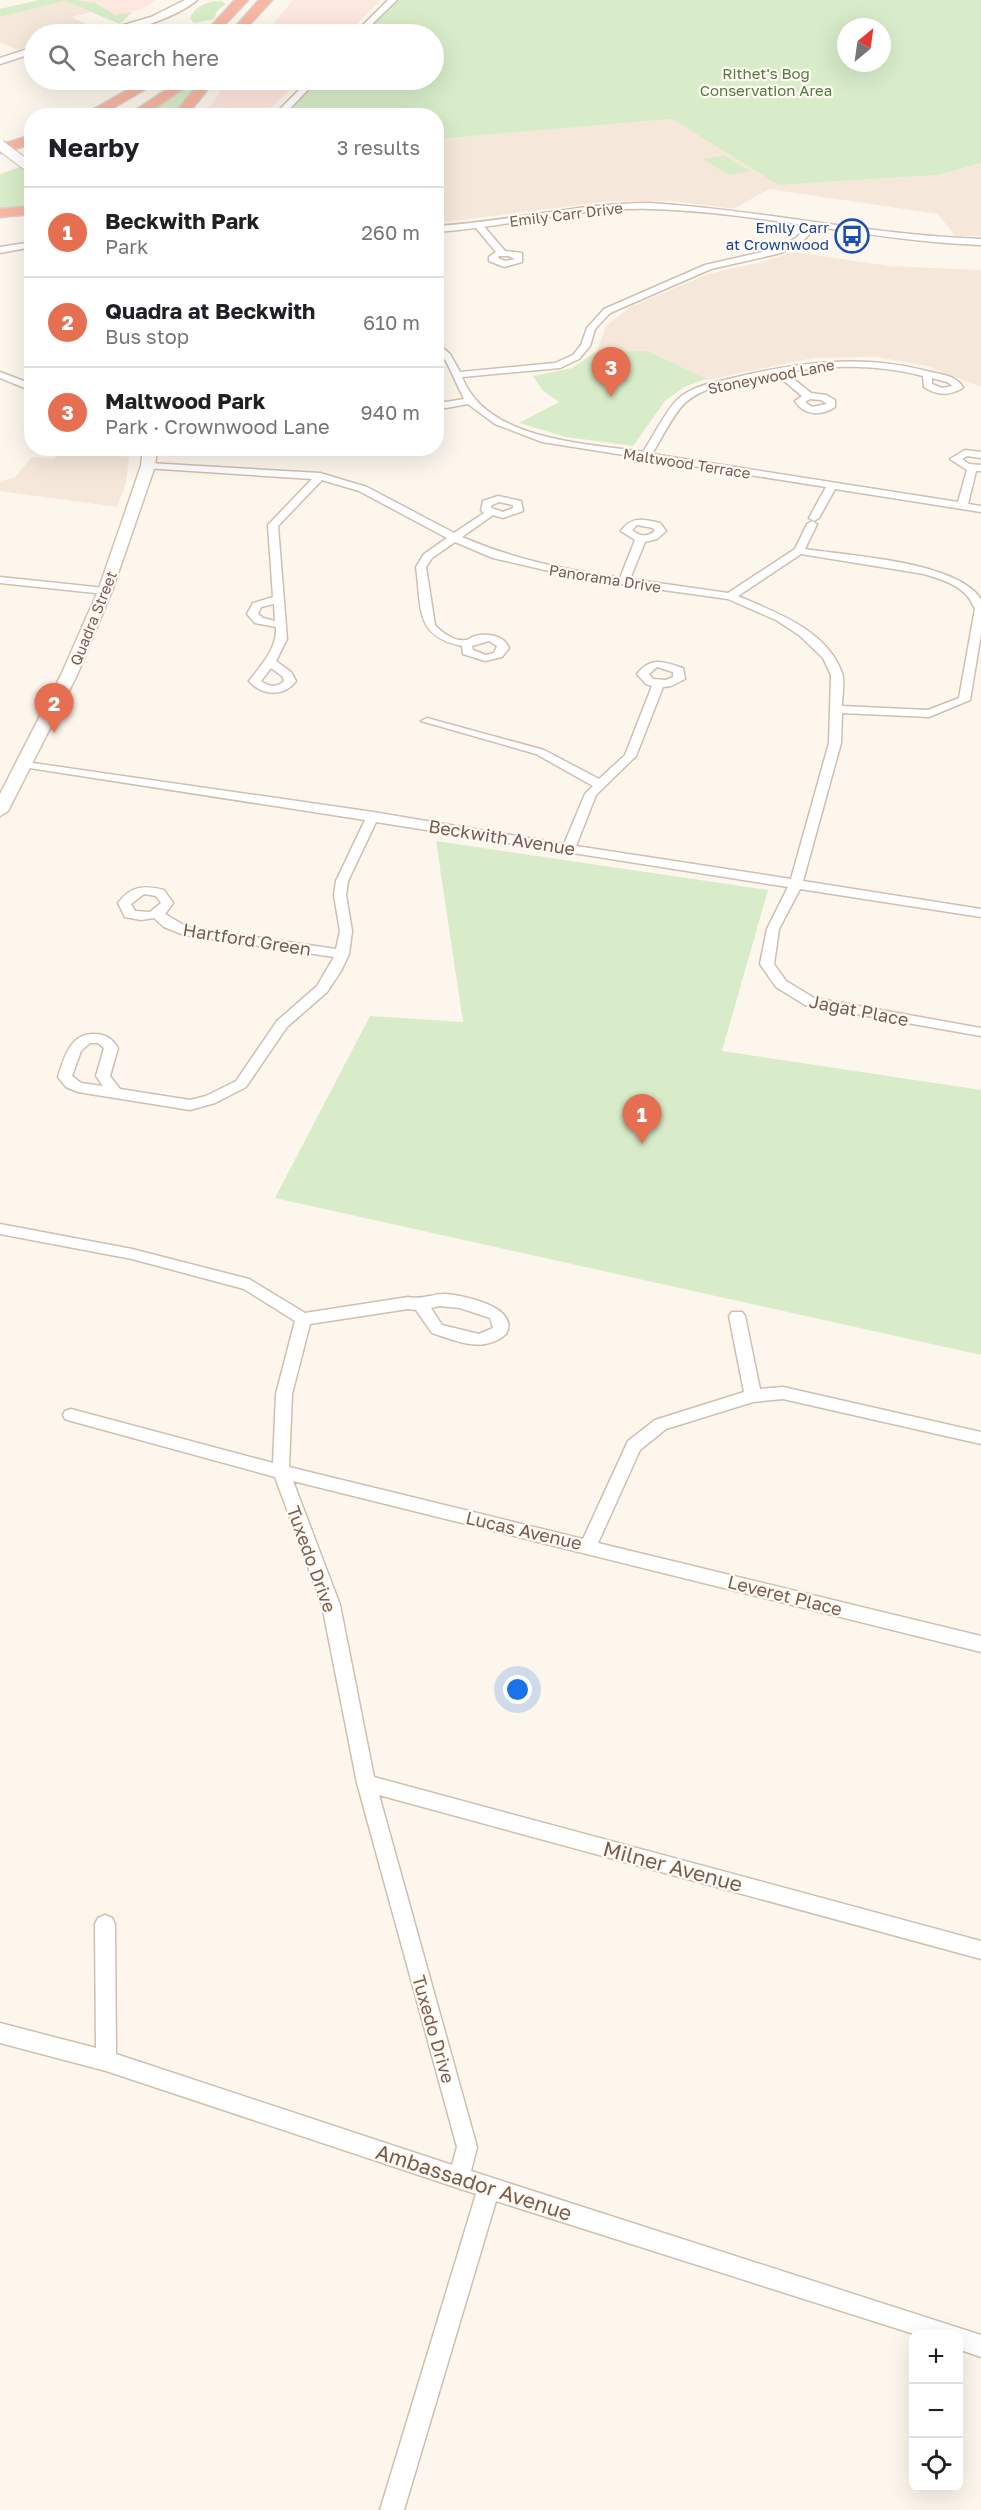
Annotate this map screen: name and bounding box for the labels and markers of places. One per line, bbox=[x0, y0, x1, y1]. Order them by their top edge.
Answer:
place label: Emily Carr at Crownwood bbox=[726, 218, 829, 253]
bus stop icon: Emily Carr at Crownwood bbox=[834, 218, 870, 254]
pin: 3 bbox=[592, 348, 630, 397]
pin: 2 bbox=[34, 684, 74, 733]
pin: 1 bbox=[622, 1094, 662, 1144]

